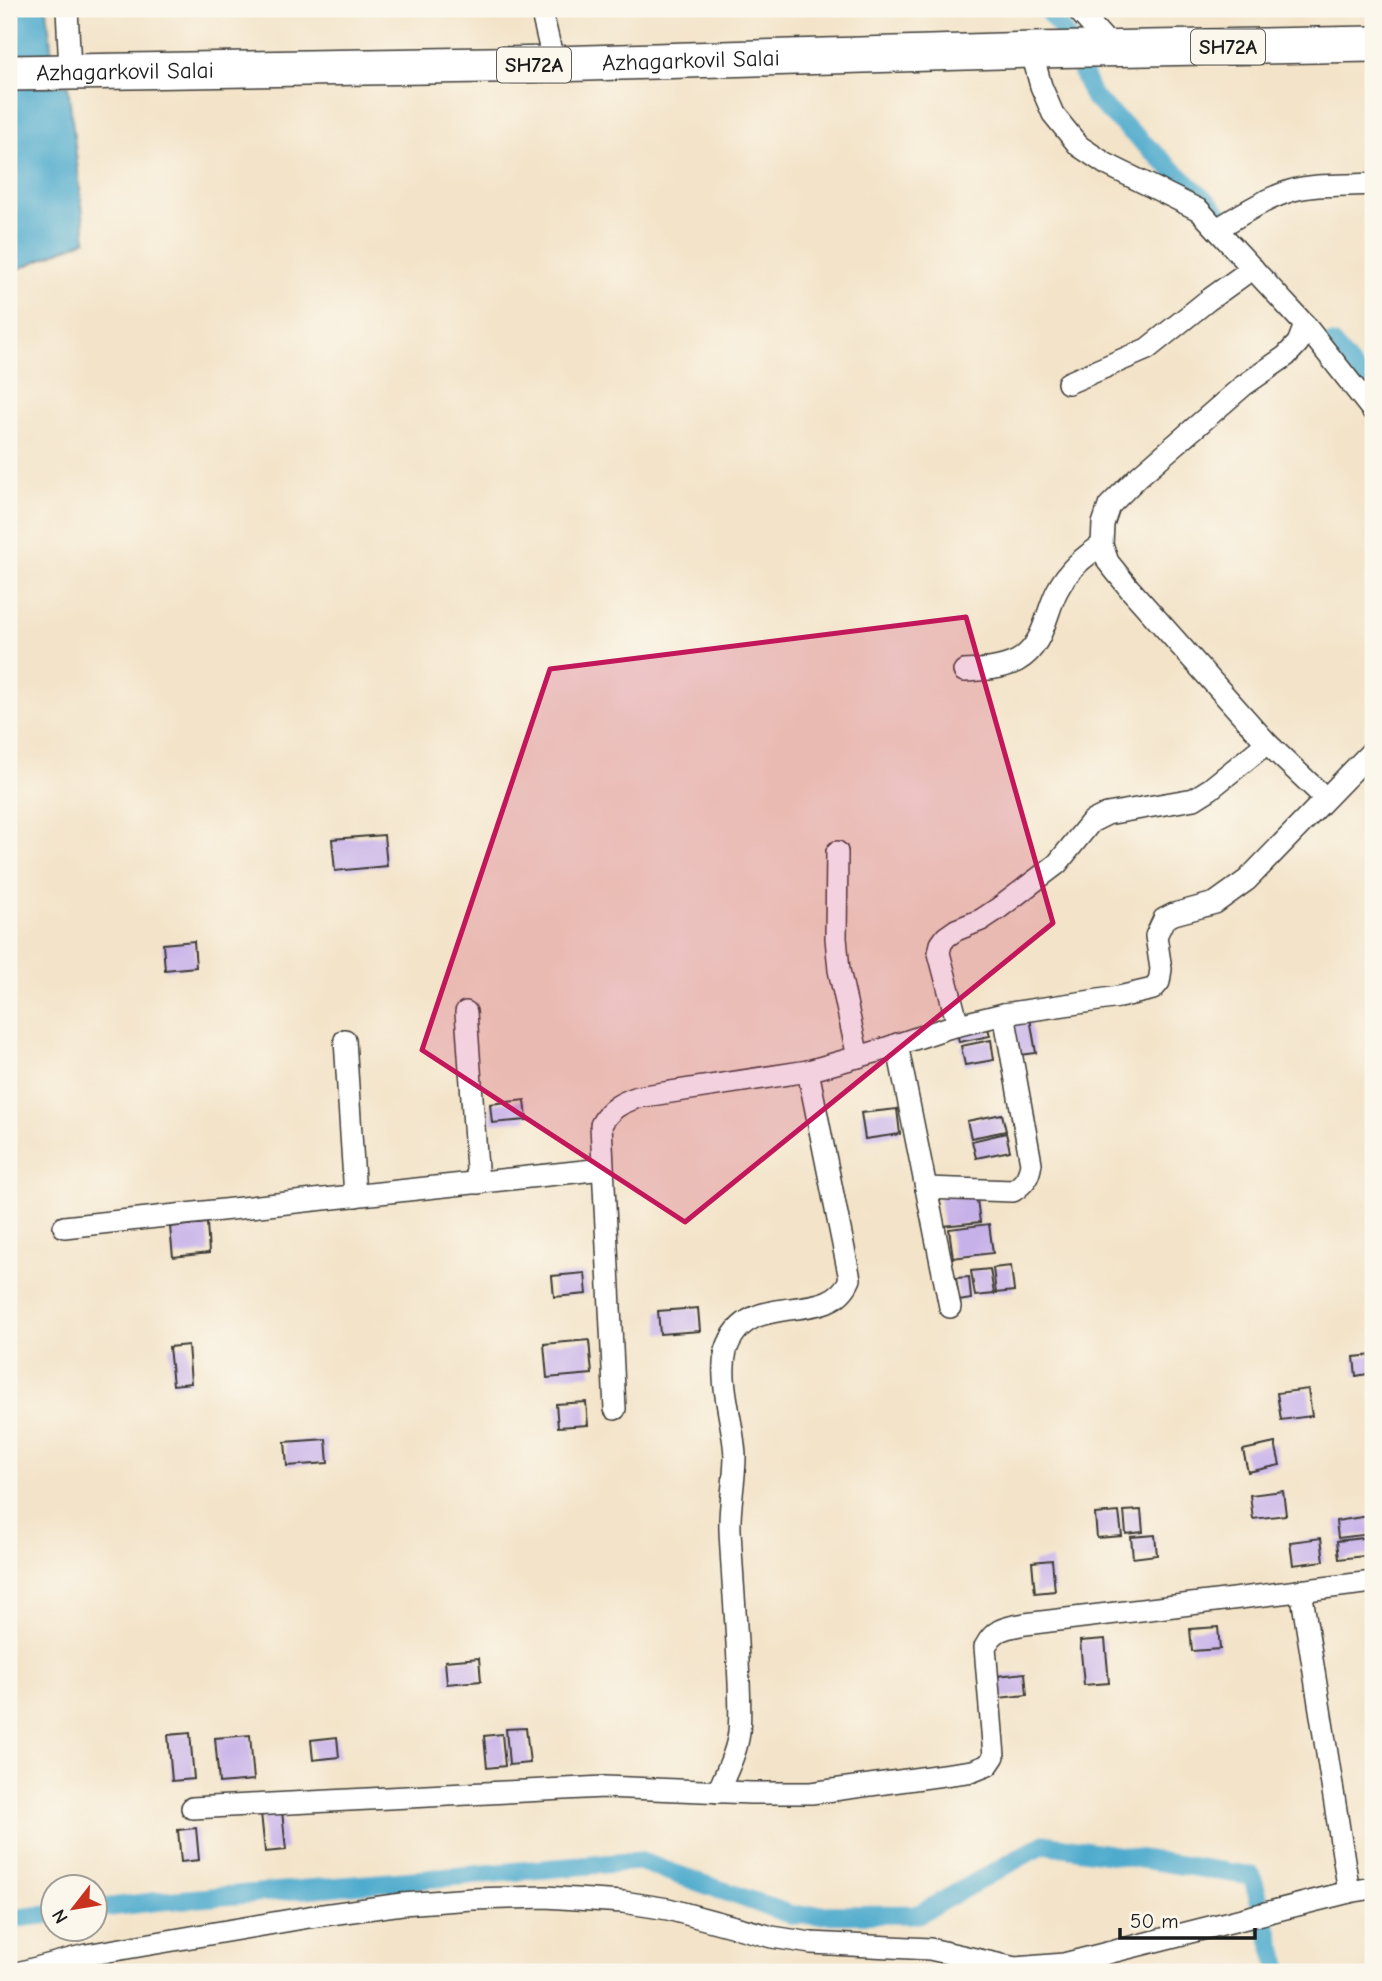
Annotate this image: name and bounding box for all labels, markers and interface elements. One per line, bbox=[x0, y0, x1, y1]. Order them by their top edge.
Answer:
road number: SH72A bbox=[1191, 30, 1265, 64]
street label: Azhagarkovil Salai bbox=[602, 44, 780, 77]
road number: SH72A bbox=[497, 48, 571, 82]
street label: Azhagarkovil Salai bbox=[36, 57, 214, 87]
north arrow bbox=[38, 1872, 108, 1942]
scale bar bbox=[1120, 1897, 1254, 1941]
text: N bbox=[48, 1905, 73, 1927]
text: 50 m bbox=[1130, 1909, 1179, 1933]

